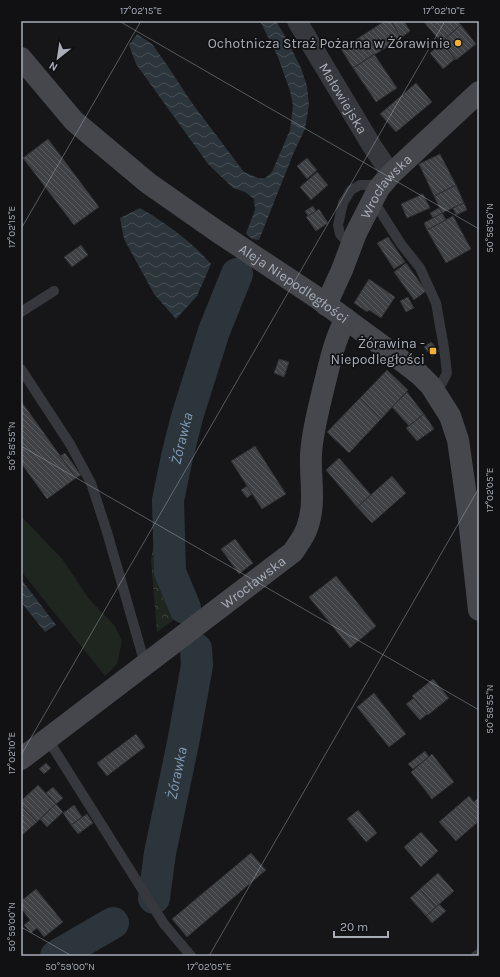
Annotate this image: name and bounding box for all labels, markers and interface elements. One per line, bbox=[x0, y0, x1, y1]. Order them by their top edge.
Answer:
text: 17°02'15"E bbox=[120, 5, 162, 17]
text: 17°02'10"E bbox=[423, 5, 465, 17]
place label: Ochotnicza Straż Pożarna w Żórawinie bbox=[208, 35, 450, 52]
north arrow bbox=[38, 38, 78, 78]
marker: Ochotnicza Straż Pożarna w Żórawinie bbox=[453, 38, 463, 48]
text: N bbox=[47, 59, 60, 74]
street label: Małowiejska bbox=[315, 59, 371, 137]
street label: Wrocławska bbox=[356, 150, 415, 221]
text: 50°58'50"N bbox=[484, 203, 496, 253]
text: 17°02'15"E bbox=[6, 206, 18, 248]
street label: Aleja Niepodległości bbox=[236, 240, 352, 327]
place label: Żórawina - Niepodległości bbox=[331, 335, 425, 368]
marker: Żórawina - Niepodległości bbox=[428, 346, 438, 356]
water label: Żórawka bbox=[167, 410, 197, 466]
text: 50°58'55"N bbox=[6, 421, 18, 471]
text: 17°02'05"E bbox=[484, 468, 496, 512]
street label: Wrocławska bbox=[218, 552, 289, 612]
text: 50°58'55"N bbox=[484, 684, 496, 734]
text: 17°02'10"E bbox=[6, 732, 18, 774]
water label: Żórawka bbox=[162, 745, 191, 801]
text: 50°59'00"N bbox=[6, 902, 18, 952]
scale bar bbox=[334, 913, 388, 939]
text: 20 m bbox=[340, 920, 368, 934]
text: 50°59'00"N bbox=[45, 961, 95, 973]
text: 17°02'05"E bbox=[187, 961, 231, 973]

